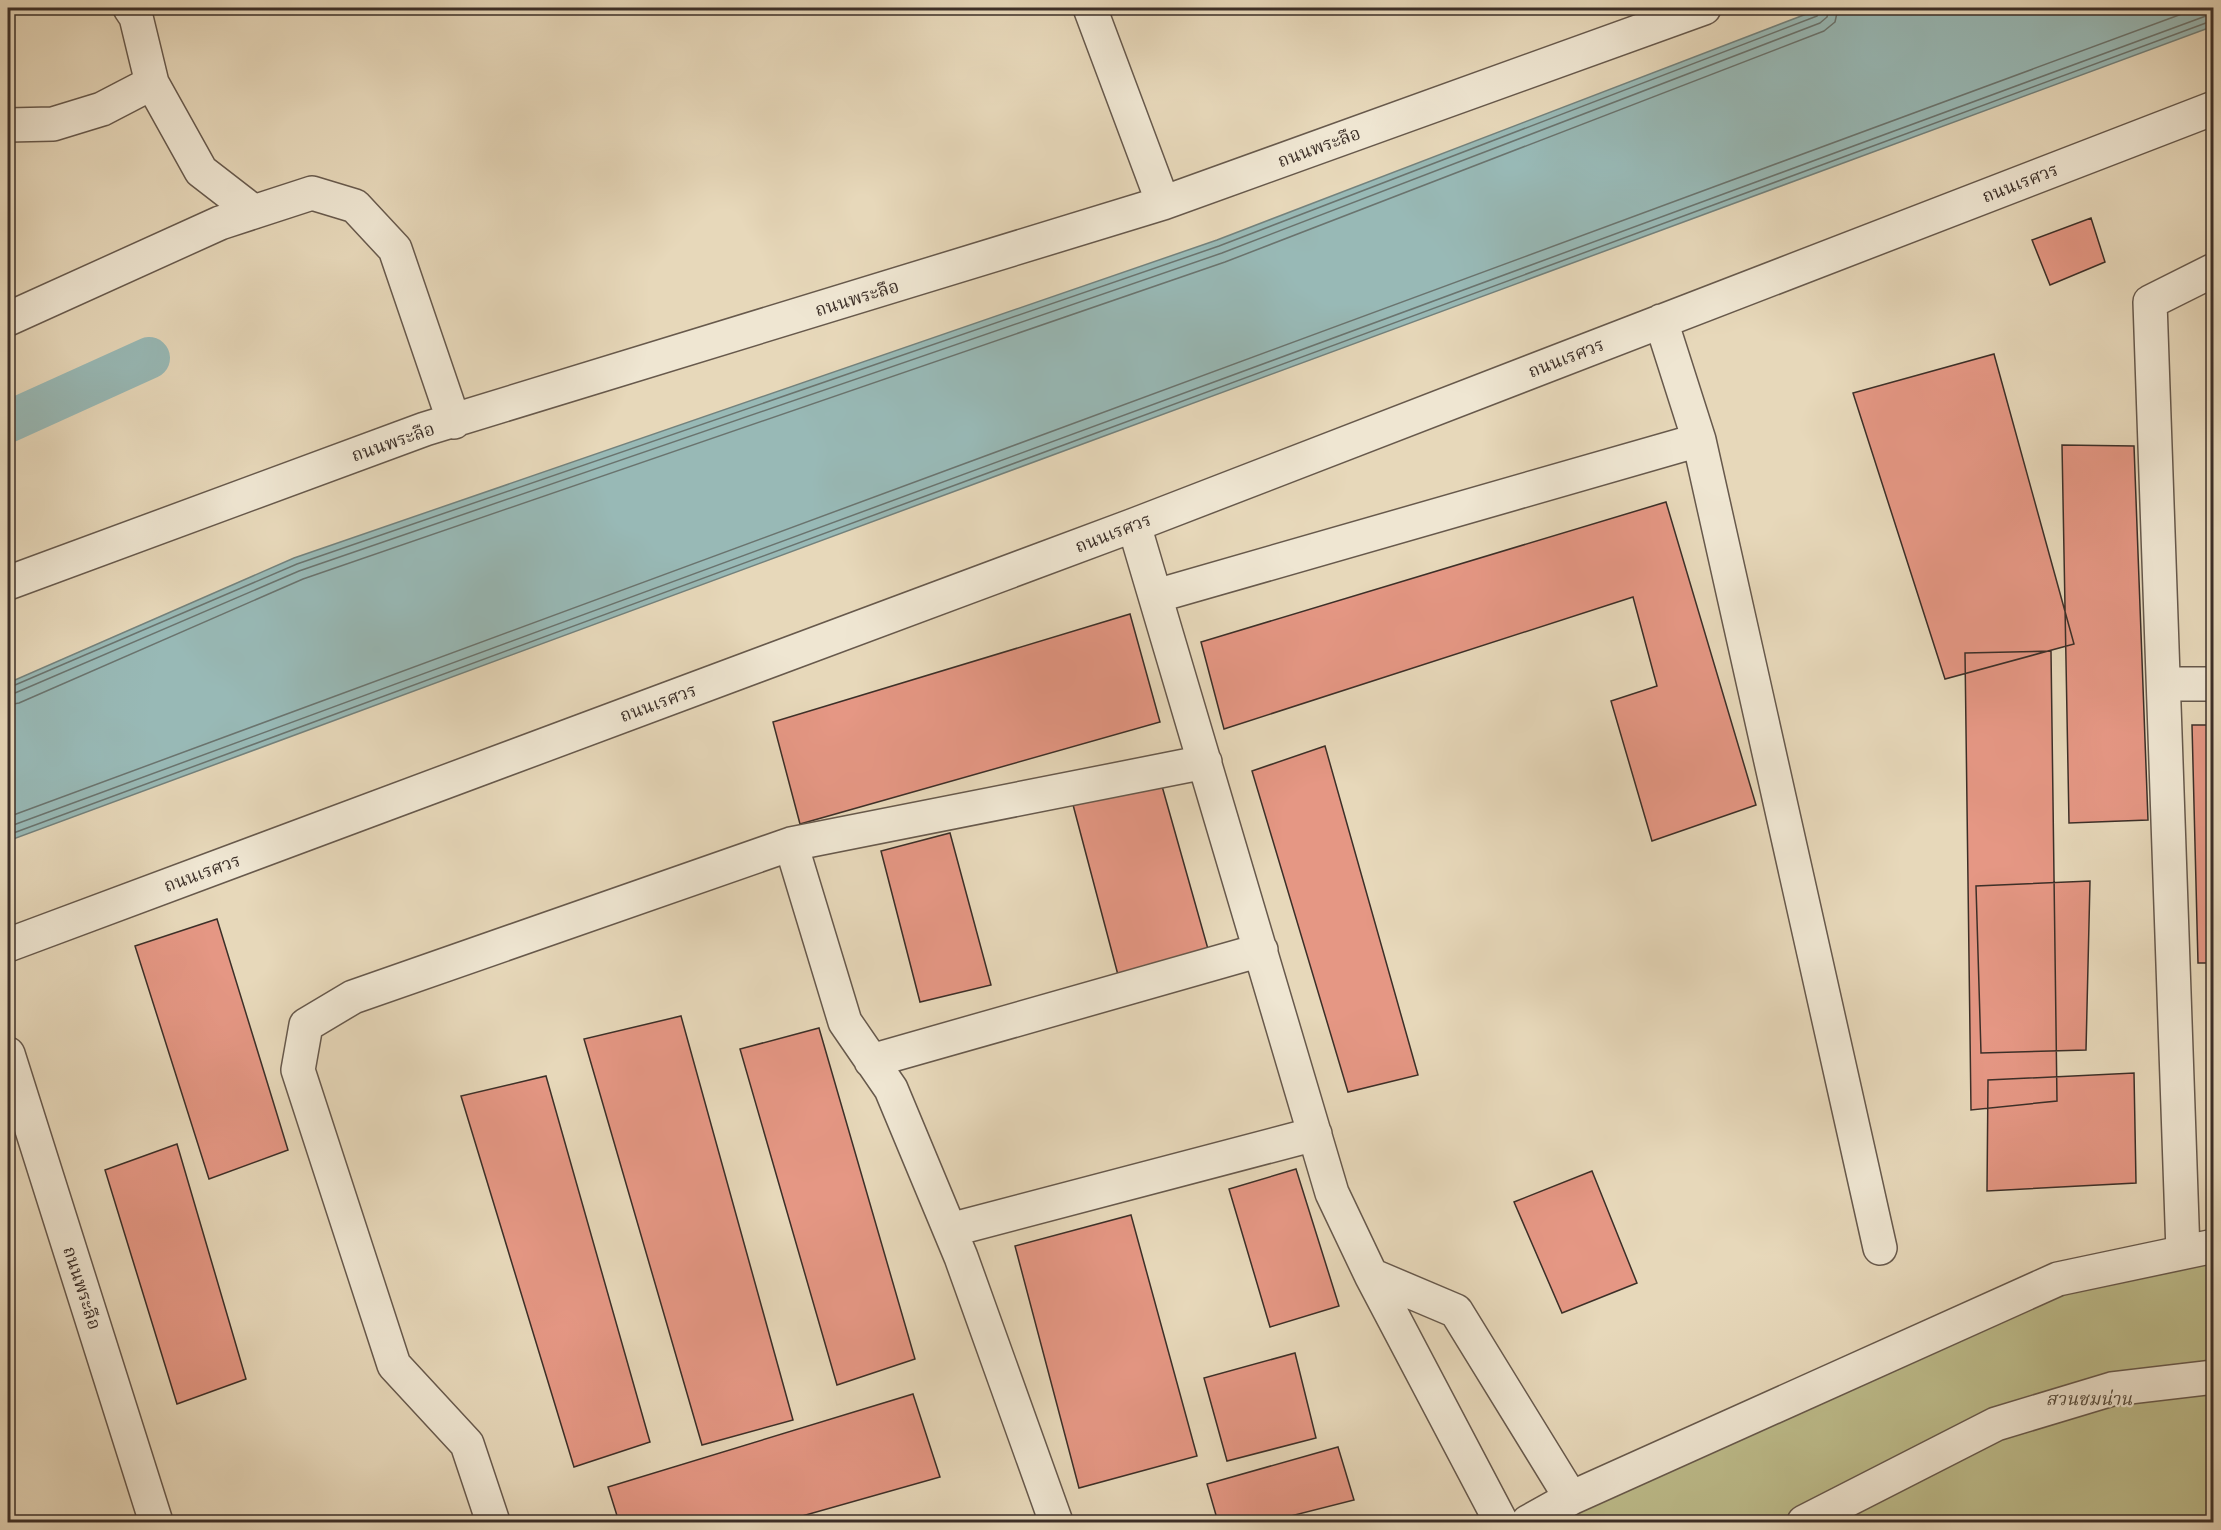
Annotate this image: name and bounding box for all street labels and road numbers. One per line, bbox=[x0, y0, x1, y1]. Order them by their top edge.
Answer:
street label: ถนนพระลือ bbox=[1275, 122, 1363, 172]
street label: ถนนเรศวร bbox=[1979, 158, 2061, 208]
street label: ถนนพระลือ bbox=[812, 275, 902, 321]
street label: ถนนเรศวร bbox=[1525, 333, 1607, 383]
street label: ถนนพระลือ bbox=[348, 418, 438, 466]
street label: ถนนเรศวร bbox=[1072, 508, 1154, 558]
street label: ถนนเรศวร bbox=[617, 679, 699, 727]
street label: ถนนเรศวร bbox=[161, 849, 243, 897]
street label: ถนนพระลือ bbox=[58, 1243, 106, 1333]

